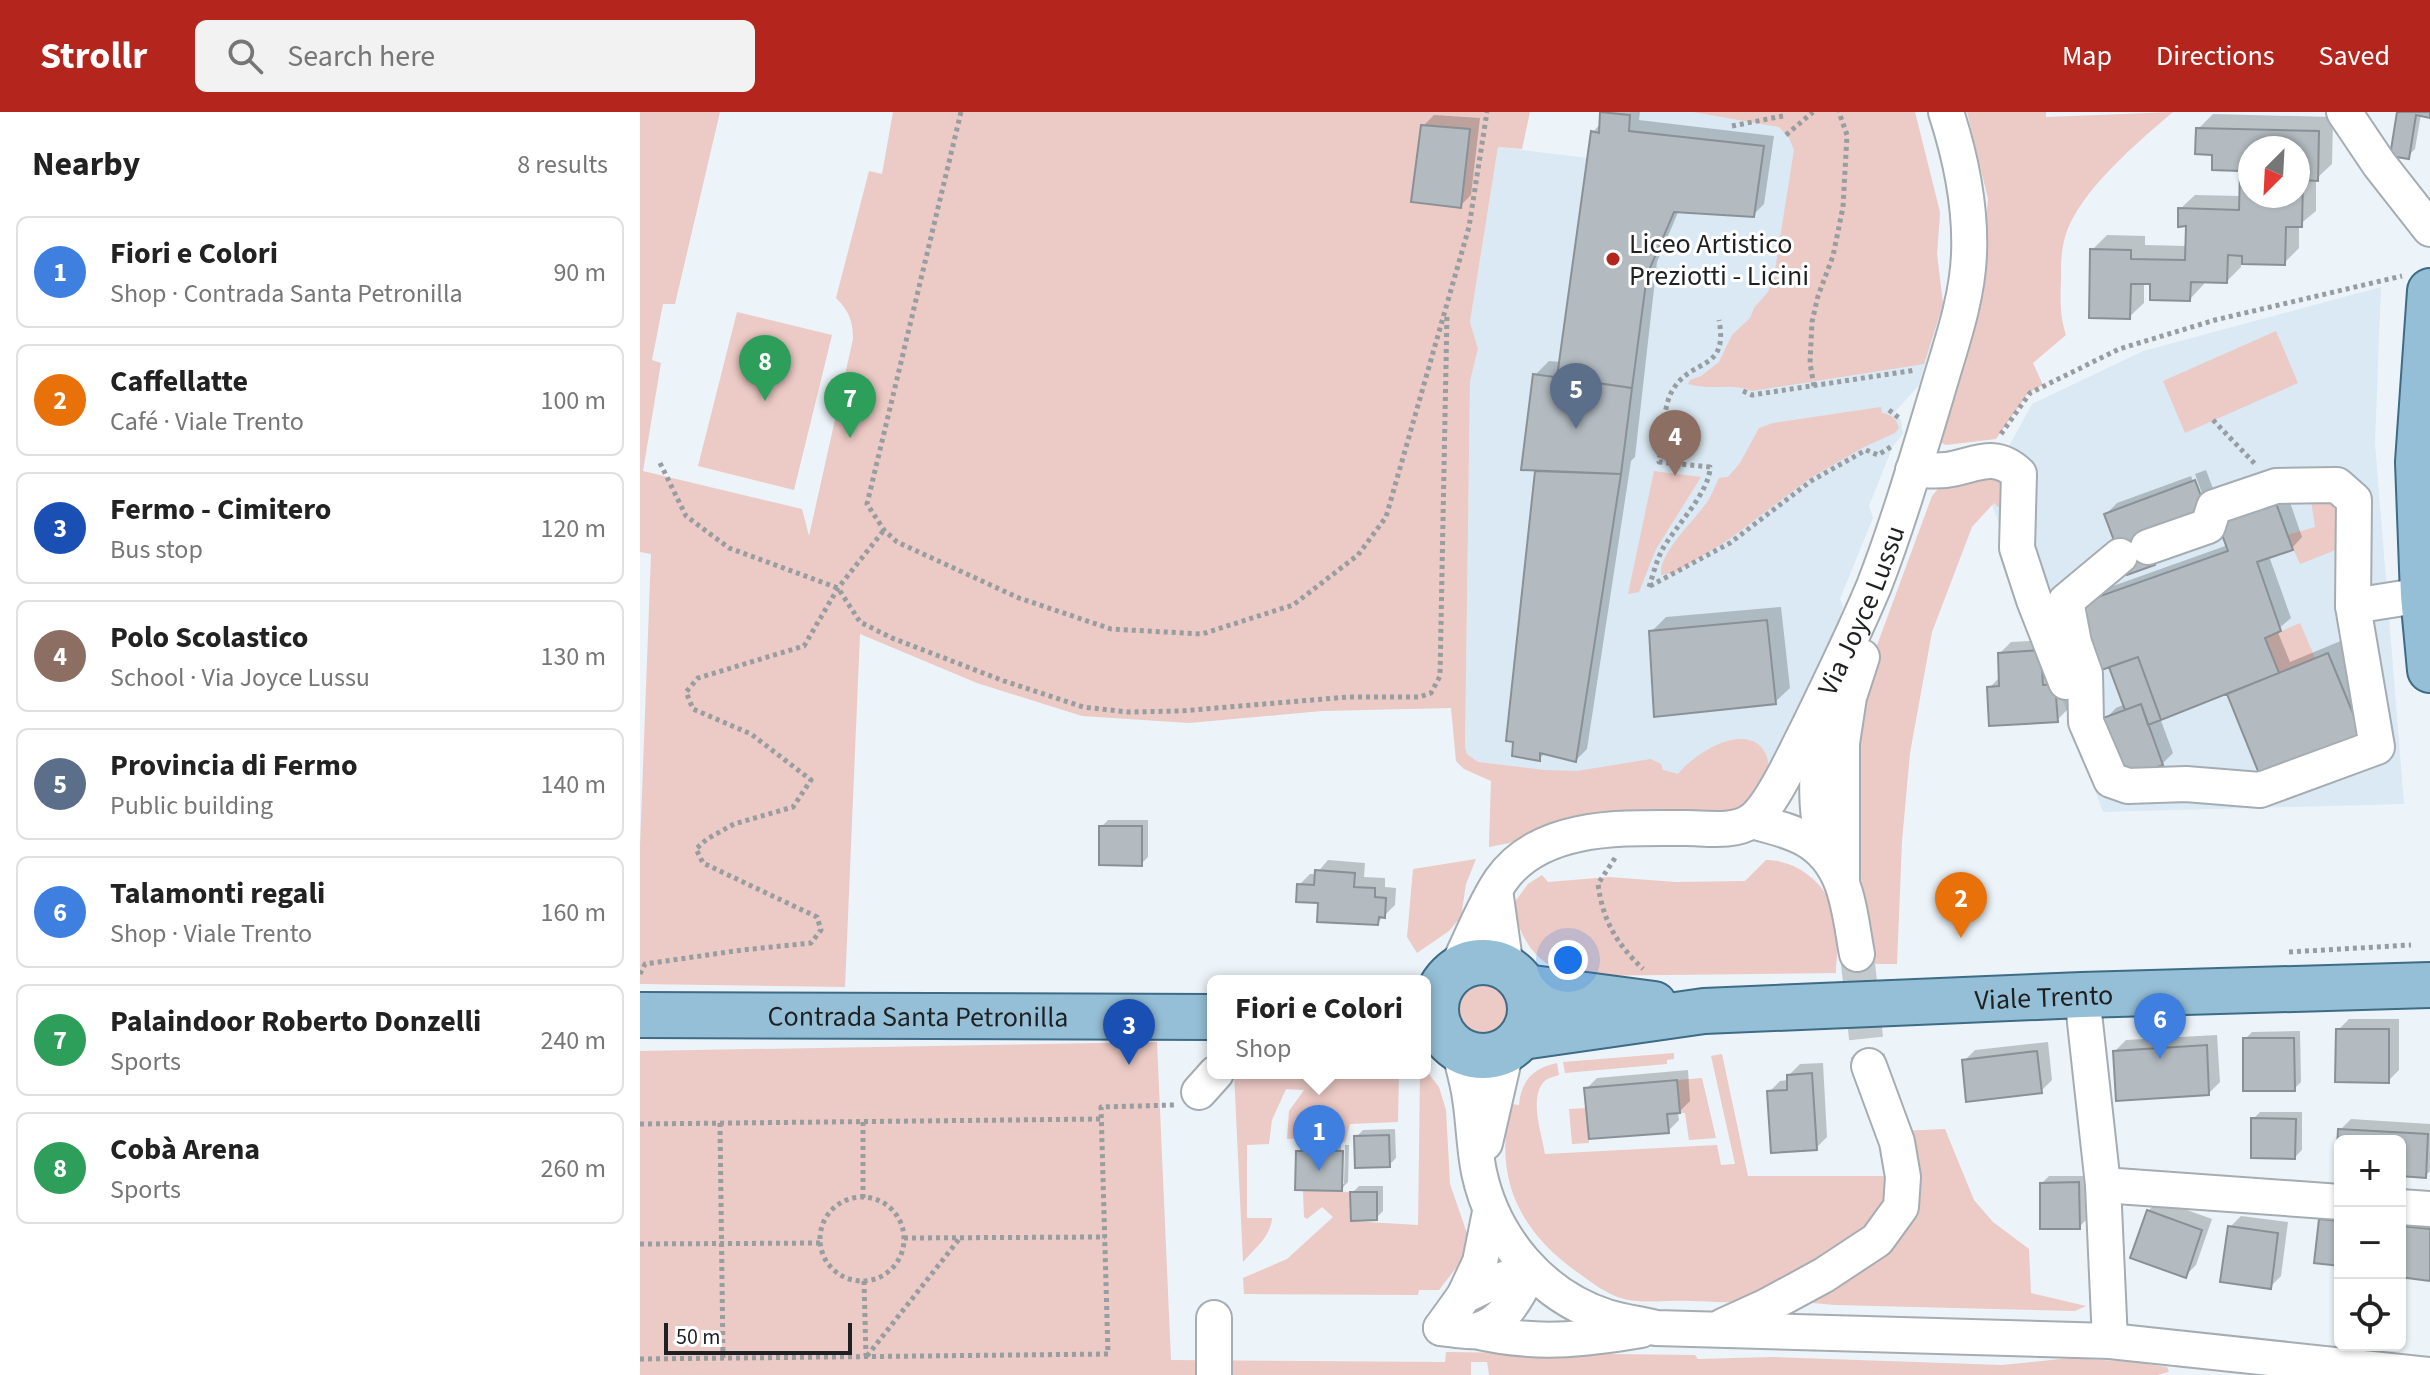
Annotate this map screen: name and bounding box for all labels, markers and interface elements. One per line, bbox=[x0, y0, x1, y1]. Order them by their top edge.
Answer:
search box bbox=[195, 20, 755, 92]
text: Strollr bbox=[40, 29, 147, 83]
icon: search bbox=[223, 34, 267, 78]
text: Search here bbox=[287, 35, 435, 78]
text: Map bbox=[2062, 36, 2112, 76]
text: Directions bbox=[2156, 36, 2275, 76]
text: Saved bbox=[2319, 36, 2390, 76]
north arrow bbox=[2238, 136, 2310, 208]
text: Nearby bbox=[32, 140, 140, 189]
text: 8 results bbox=[517, 146, 608, 183]
place label: Liceo Artistico Preziotti - Licini bbox=[1629, 224, 1809, 296]
text: Fiori e Colori bbox=[110, 232, 278, 275]
marker: Liceo Artistico Preziotti - Licini bbox=[1604, 250, 1622, 268]
text: 1 bbox=[53, 254, 67, 291]
text: 90 m bbox=[553, 254, 606, 291]
text: Shop · Contrada Santa Petronilla bbox=[110, 275, 463, 312]
pin: 8 bbox=[739, 335, 791, 401]
text: Caffellatte bbox=[110, 360, 248, 403]
pin: 5 bbox=[1550, 363, 1602, 429]
pin: 7 bbox=[824, 372, 876, 438]
text: 2 bbox=[53, 382, 67, 419]
text: 100 m bbox=[540, 382, 606, 419]
text: Café · Viale Trento bbox=[110, 403, 304, 440]
pin: 4 bbox=[1649, 410, 1701, 476]
text: Fermo - Cimitero bbox=[110, 488, 331, 531]
text: 3 bbox=[53, 510, 67, 547]
text: 120 m bbox=[540, 510, 606, 547]
street label: Via Joyce Lussu bbox=[1808, 520, 1915, 702]
text: Bus stop bbox=[110, 531, 203, 568]
text: Polo Scolastico bbox=[110, 616, 308, 659]
text: 4 bbox=[53, 638, 67, 675]
text: 130 m bbox=[540, 638, 606, 675]
text: School · Via Joyce Lussu bbox=[110, 659, 370, 696]
text: Provincia di Fermo bbox=[110, 744, 358, 787]
text: 5 bbox=[53, 766, 67, 803]
text: 140 m bbox=[540, 766, 606, 803]
text: Public building bbox=[110, 787, 273, 824]
text: Talamonti regali bbox=[110, 872, 325, 915]
pin: 2 bbox=[1935, 872, 1987, 938]
text: 6 bbox=[53, 894, 67, 931]
text: 160 m bbox=[540, 894, 606, 931]
text: Shop · Viale Trento bbox=[110, 915, 312, 952]
your location bbox=[1548, 940, 1588, 980]
popup bbox=[1207, 975, 1431, 1079]
street label: Viale Trento bbox=[1974, 975, 2114, 1021]
text: Fiori e Colori bbox=[1235, 987, 1403, 1030]
pin: 6 bbox=[2134, 993, 2186, 1059]
street label: Contrada Santa Petronilla bbox=[767, 996, 1069, 1037]
pin: 3 bbox=[1103, 999, 1155, 1065]
text: Palaindoor Roberto Donzelli bbox=[110, 1000, 481, 1043]
text: 7 bbox=[53, 1022, 67, 1059]
text: 240 m bbox=[540, 1022, 606, 1059]
text: Shop bbox=[1235, 1030, 1292, 1067]
text: Sports bbox=[110, 1043, 181, 1080]
pin: 1 bbox=[1293, 1105, 1345, 1171]
text: Cobà Arena bbox=[110, 1128, 260, 1171]
map controls bbox=[2334, 1135, 2406, 1351]
button: + bbox=[2334, 1135, 2406, 1207]
text: 8 bbox=[53, 1150, 67, 1187]
text: 260 m bbox=[540, 1150, 606, 1187]
text: Sports bbox=[110, 1171, 181, 1208]
button: − bbox=[2334, 1207, 2406, 1279]
button: locate bbox=[2334, 1279, 2406, 1351]
scale bar bbox=[664, 1319, 852, 1355]
text: 50 m bbox=[676, 1321, 721, 1353]

